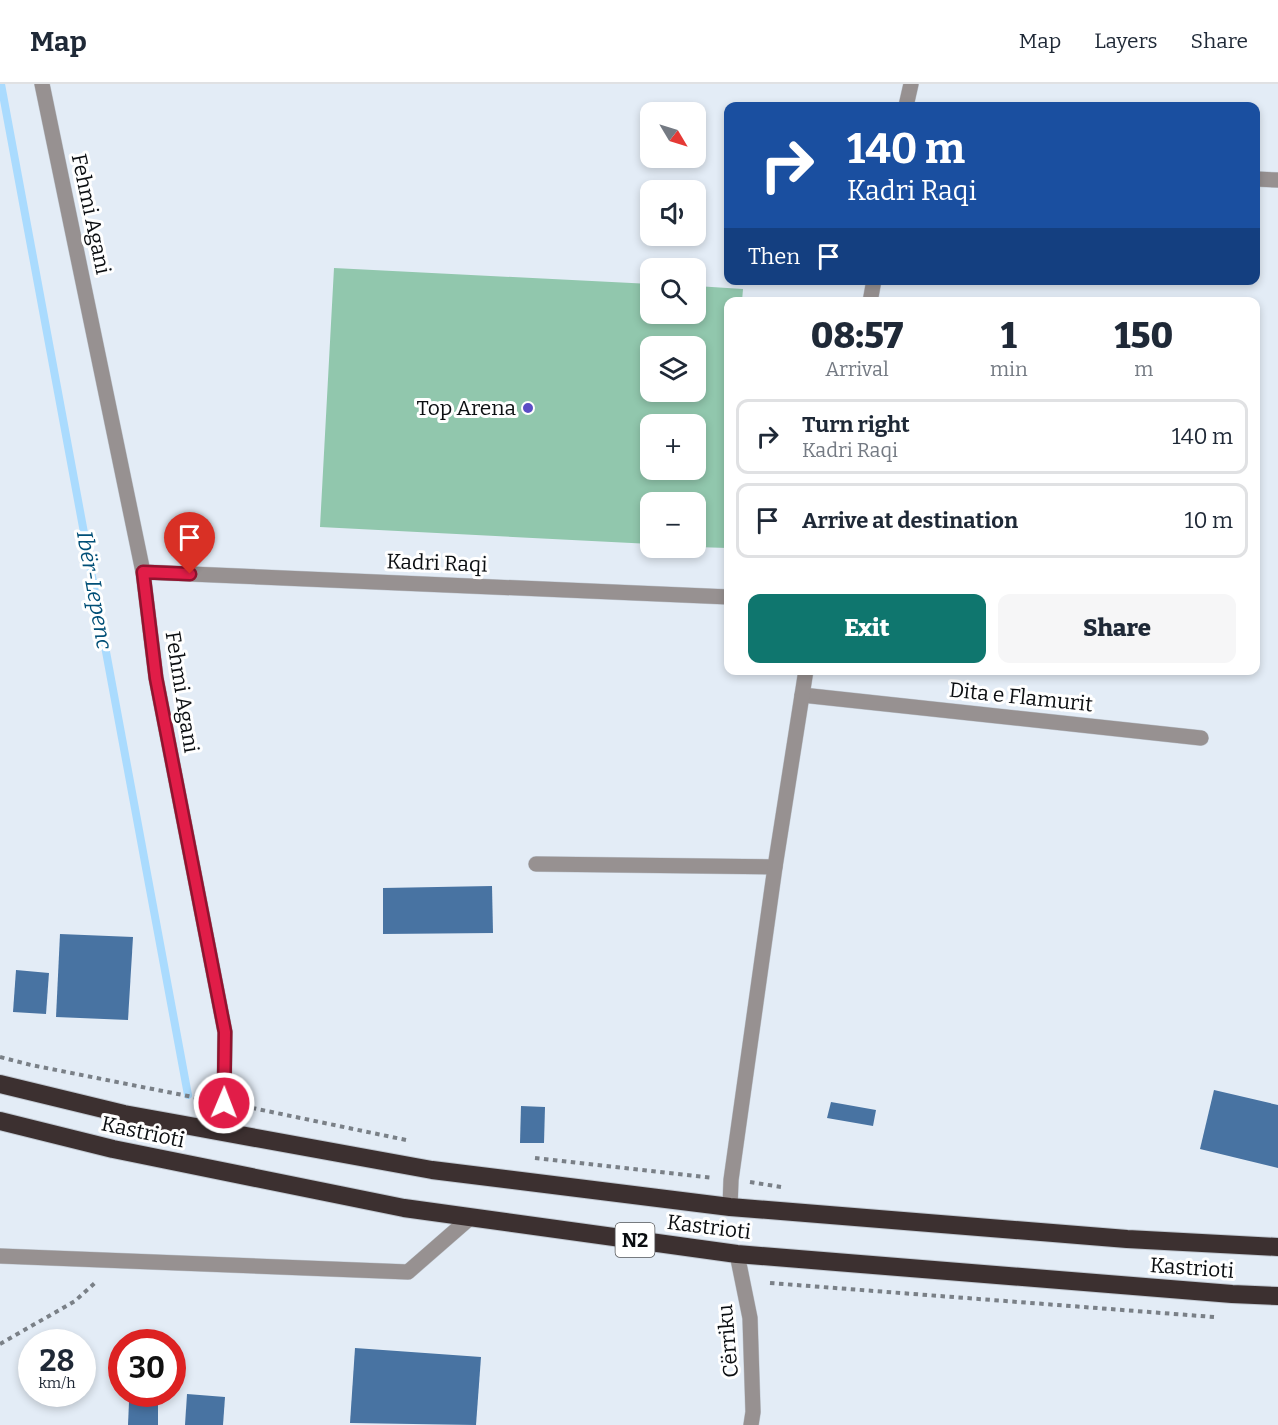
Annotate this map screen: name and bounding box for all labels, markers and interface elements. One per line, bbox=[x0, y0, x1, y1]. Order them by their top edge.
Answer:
text: Map bbox=[30, 25, 87, 58]
text: Map bbox=[1019, 28, 1061, 54]
text: Layers bbox=[1094, 28, 1158, 54]
text: Share bbox=[1191, 28, 1248, 54]
north arrow bbox=[640, 102, 706, 168]
map controls bbox=[640, 102, 706, 558]
text: 140 m bbox=[847, 124, 965, 174]
icon: right bbox=[748, 126, 826, 204]
street label: Fehmi Agani bbox=[66, 151, 116, 277]
text: Kadri Raqi bbox=[847, 175, 977, 207]
button: sound bbox=[640, 180, 706, 246]
icon: arrive bbox=[812, 240, 845, 273]
text: Then bbox=[748, 243, 800, 270]
button: search bbox=[640, 258, 706, 324]
text: 08:57 bbox=[811, 314, 903, 358]
text: 1 bbox=[1001, 314, 1017, 358]
text: 150 bbox=[1115, 314, 1173, 358]
button: layers bbox=[640, 336, 706, 402]
text: Arrival bbox=[825, 357, 889, 381]
text: min bbox=[990, 357, 1028, 381]
text: m bbox=[1134, 357, 1153, 381]
place label: Top Arena bbox=[416, 395, 517, 421]
marker: Top Arena bbox=[521, 401, 535, 415]
text: Turn right bbox=[802, 411, 910, 438]
button: + bbox=[640, 414, 706, 480]
icon: right bbox=[751, 420, 784, 453]
text: 140 m bbox=[1172, 423, 1233, 450]
text: Kadri Raqi bbox=[802, 438, 898, 462]
button: − bbox=[640, 492, 706, 558]
icon: arrive bbox=[751, 504, 784, 537]
text: Arrive at destination bbox=[802, 507, 1018, 534]
text: 10 m bbox=[1185, 507, 1233, 534]
pin bbox=[164, 512, 215, 574]
icon: arrive bbox=[173, 521, 206, 554]
water label: Ibër-Lepenc bbox=[71, 529, 118, 652]
street label: Kadri Raqi bbox=[386, 548, 488, 578]
button: Exit bbox=[748, 594, 986, 663]
button: Share bbox=[998, 594, 1236, 663]
street label: Fehmi Agani bbox=[160, 629, 204, 755]
street label: Dita e Flamurit bbox=[948, 677, 1095, 718]
position arrow bbox=[192, 1071, 256, 1135]
street label: Kastrioti bbox=[99, 1111, 187, 1153]
street label: Kastrioti bbox=[666, 1209, 752, 1245]
road number: N2 bbox=[616, 1223, 654, 1257]
street label: Kastrioti bbox=[1149, 1252, 1235, 1284]
street label: Cërriku bbox=[712, 1303, 744, 1379]
speed limit sign: 30 bbox=[108, 1329, 186, 1407]
text: 28 bbox=[40, 1343, 74, 1379]
text: km/h bbox=[38, 1374, 76, 1392]

